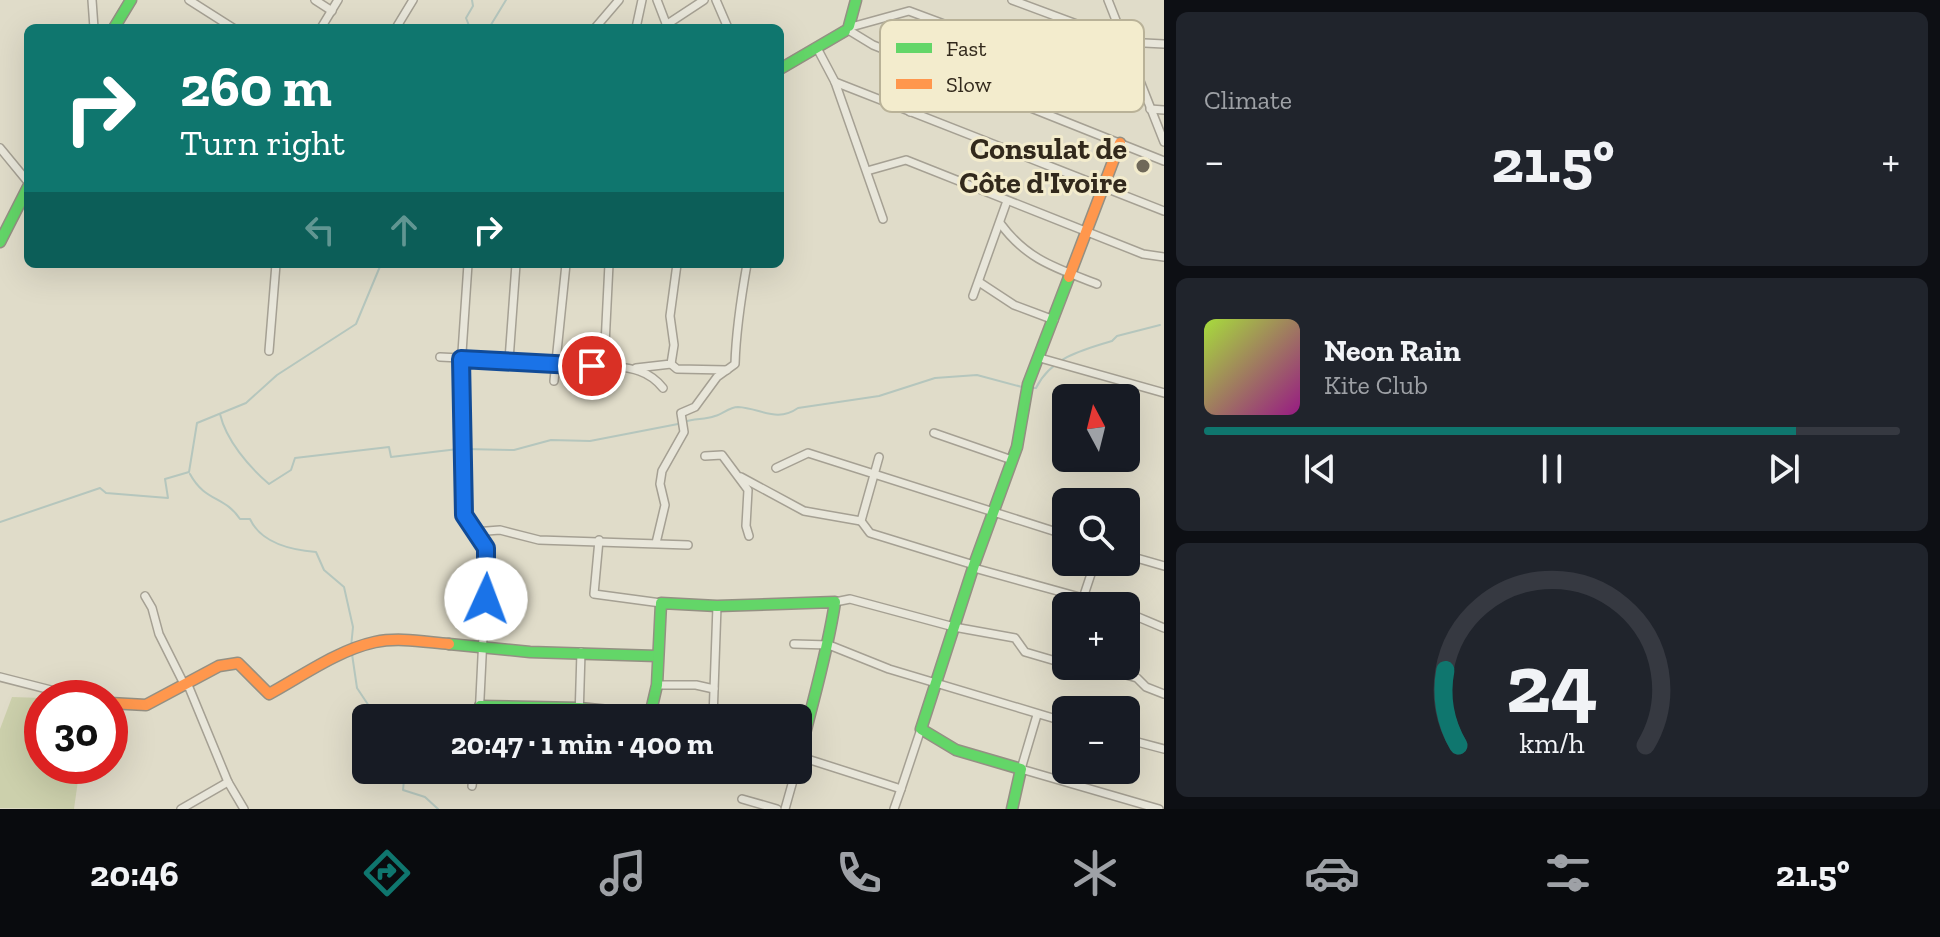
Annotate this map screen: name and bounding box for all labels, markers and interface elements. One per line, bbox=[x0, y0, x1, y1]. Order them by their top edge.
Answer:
legend bbox=[880, 20, 1144, 112]
text: Fast bbox=[946, 35, 987, 62]
text: 260 m bbox=[180, 53, 332, 120]
icon: right bbox=[48, 56, 152, 160]
text: Slow bbox=[946, 71, 992, 98]
text: Climate bbox=[1204, 84, 1292, 116]
text: Turn right bbox=[180, 121, 345, 164]
text: 21.5° bbox=[1491, 125, 1615, 197]
place label: Consulat de Côte d'Ivoire bbox=[959, 131, 1127, 201]
text: − bbox=[1204, 134, 1225, 187]
text: + bbox=[1881, 134, 1900, 187]
marker: Consulat de Côte d'Ivoire bbox=[1134, 157, 1152, 175]
icon: left bbox=[298, 208, 342, 252]
icon: ahead bbox=[382, 208, 426, 252]
icon: right bbox=[466, 208, 510, 252]
pin bbox=[558, 332, 626, 400]
text: Neon Rain bbox=[1324, 333, 1461, 369]
icon: arrive bbox=[570, 344, 614, 388]
text: Kite Club bbox=[1324, 369, 1428, 401]
north arrow bbox=[1052, 384, 1140, 472]
map controls bbox=[1052, 384, 1140, 784]
icon: previous bbox=[1298, 447, 1342, 491]
icon: pause bbox=[1530, 447, 1574, 491]
icon: next bbox=[1762, 447, 1806, 491]
button: search bbox=[1052, 488, 1140, 576]
position arrow bbox=[444, 557, 528, 641]
button: + bbox=[1052, 592, 1140, 680]
text: 24 bbox=[1506, 633, 1598, 733]
speed limit sign: 30 bbox=[24, 680, 128, 784]
button: − bbox=[1052, 696, 1140, 784]
text: 20:47 · 1 min · 400 m bbox=[451, 726, 713, 762]
text: km/h bbox=[1519, 726, 1585, 760]
icon: directions bbox=[359, 845, 415, 901]
icon: music bbox=[595, 845, 651, 901]
icon: phone bbox=[831, 845, 887, 901]
icon: climate bbox=[1067, 845, 1123, 901]
icon: car bbox=[1304, 845, 1360, 901]
icon: filters bbox=[1540, 845, 1596, 901]
text: 20:46 bbox=[90, 852, 179, 895]
text: 21.5° bbox=[1776, 852, 1850, 895]

